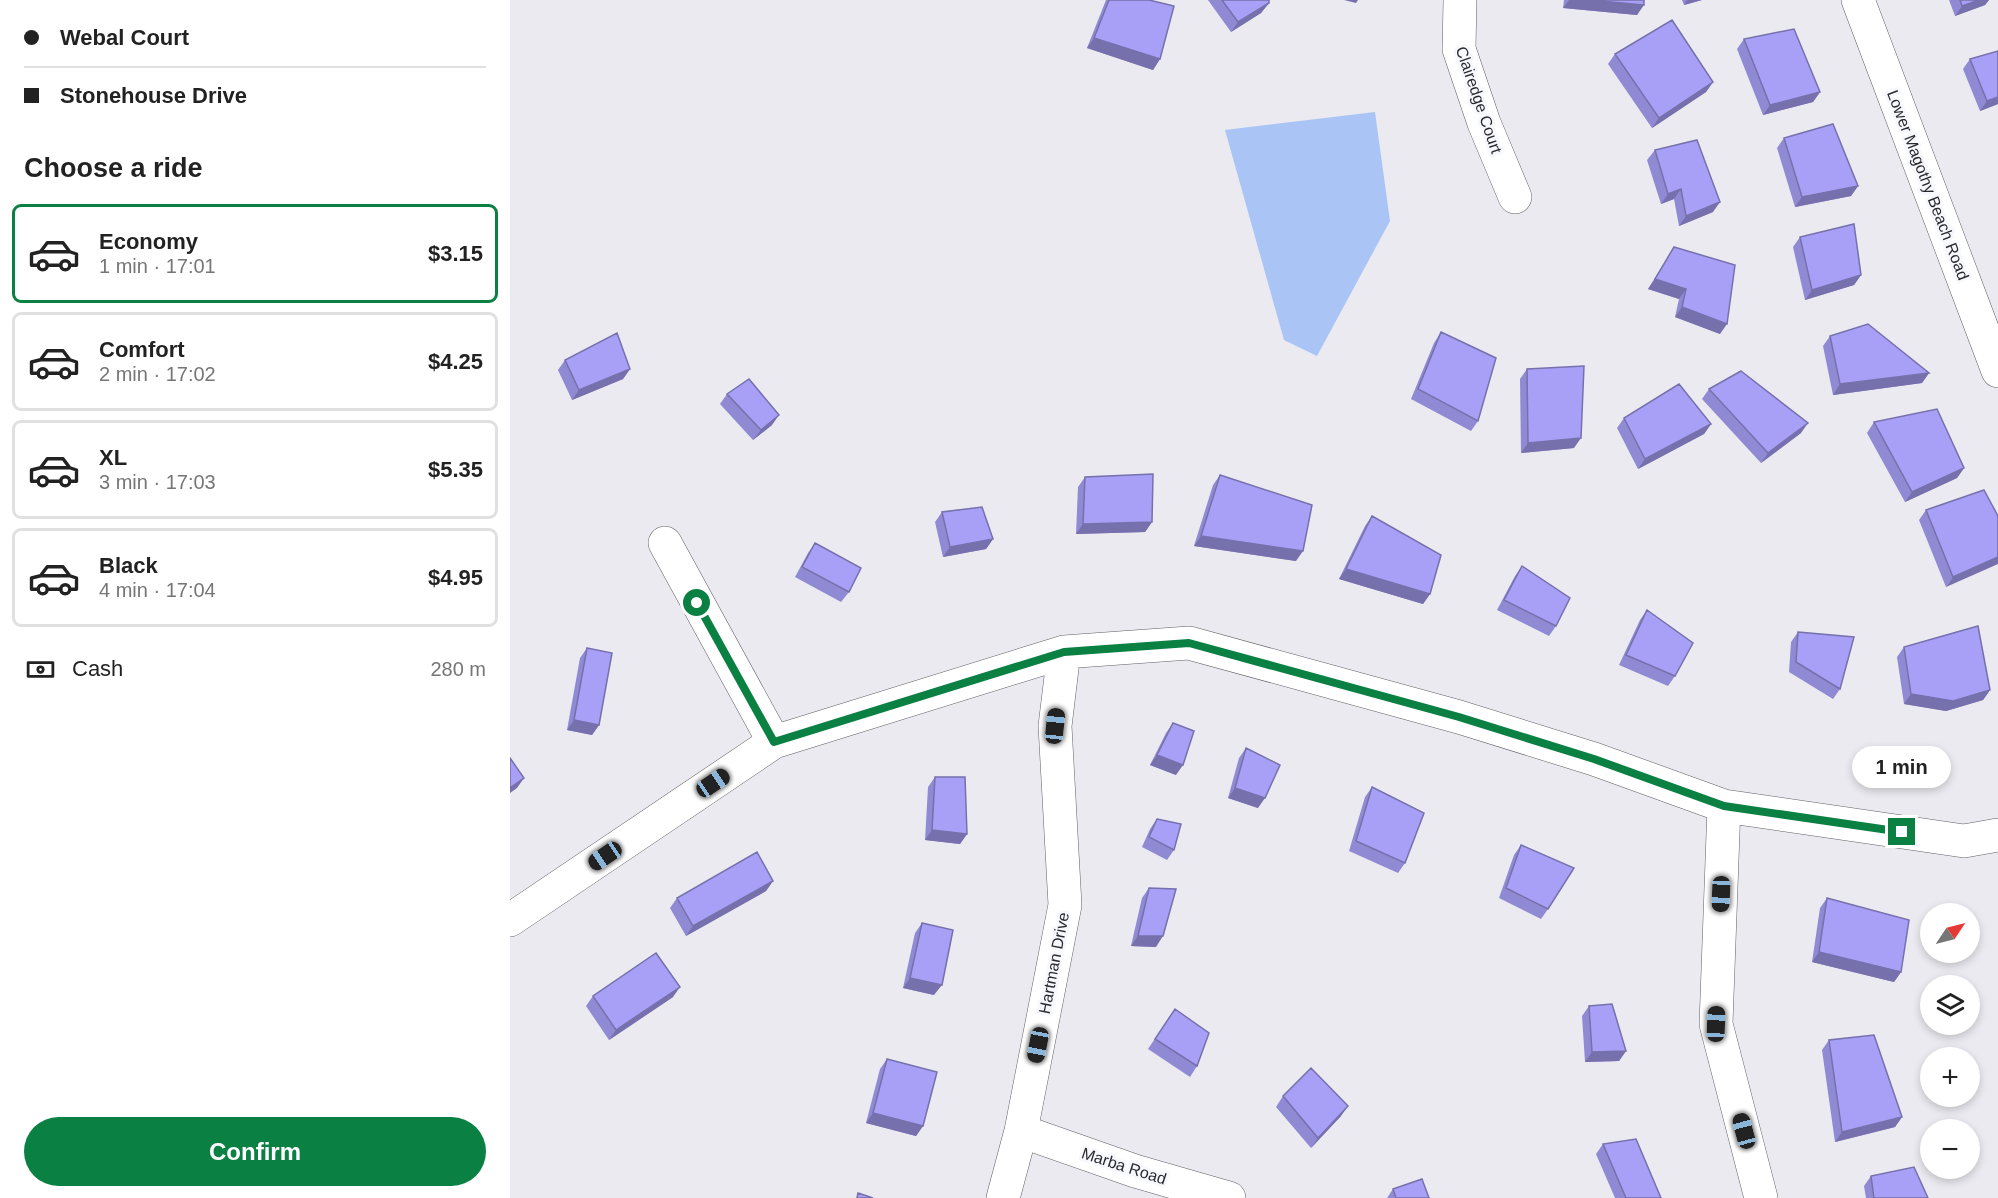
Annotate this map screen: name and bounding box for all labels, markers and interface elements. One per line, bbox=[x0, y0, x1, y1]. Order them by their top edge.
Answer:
text: Webal Court bbox=[60, 25, 189, 50]
street label: Clairedge Court bbox=[1453, 44, 1505, 156]
text: Stonehouse Drive bbox=[60, 83, 247, 108]
street label: Lower Magothy Beach Road bbox=[1884, 88, 1972, 282]
text: Choose a ride bbox=[24, 153, 203, 183]
icon: car bbox=[27, 227, 81, 281]
text: Economy bbox=[99, 229, 198, 254]
text: $3.15 bbox=[428, 241, 483, 266]
text: 1 min · 17:01 bbox=[99, 255, 216, 277]
icon: car bbox=[27, 335, 81, 389]
text: Comfort bbox=[99, 337, 185, 362]
text: $4.25 bbox=[428, 349, 483, 374]
text: 2 min · 17:02 bbox=[99, 363, 216, 385]
icon: car bbox=[27, 443, 81, 497]
text: XL bbox=[99, 445, 127, 470]
text: $5.35 bbox=[428, 457, 483, 482]
text: 3 min · 17:03 bbox=[99, 471, 216, 493]
icon: car bbox=[27, 551, 81, 605]
text: Black bbox=[99, 553, 158, 578]
text: $4.95 bbox=[428, 565, 483, 590]
text: 4 min · 17:04 bbox=[99, 579, 216, 601]
route start bbox=[683, 589, 710, 616]
icon: cash bbox=[24, 653, 57, 686]
text: Cash bbox=[72, 656, 123, 681]
text: 280 m bbox=[430, 658, 486, 680]
car bbox=[1044, 707, 1066, 745]
callout: 1 min bbox=[1852, 745, 1952, 787]
text: 1 min bbox=[1875, 756, 1928, 778]
car bbox=[693, 765, 733, 801]
route end bbox=[1888, 818, 1915, 845]
car bbox=[585, 838, 625, 874]
car bbox=[1711, 876, 1731, 912]
north arrow bbox=[1920, 903, 1980, 963]
map controls bbox=[1920, 903, 1980, 1179]
street label: Hartman Drive bbox=[1036, 911, 1072, 1015]
button: layers bbox=[1920, 975, 1980, 1035]
car bbox=[1706, 1006, 1726, 1042]
car bbox=[1026, 1026, 1050, 1064]
button: + bbox=[1920, 1047, 1980, 1107]
car bbox=[1731, 1111, 1757, 1151]
button: Confirm bbox=[24, 1117, 486, 1186]
button: − bbox=[1920, 1119, 1980, 1179]
street label: Marba Road bbox=[1080, 1144, 1168, 1188]

